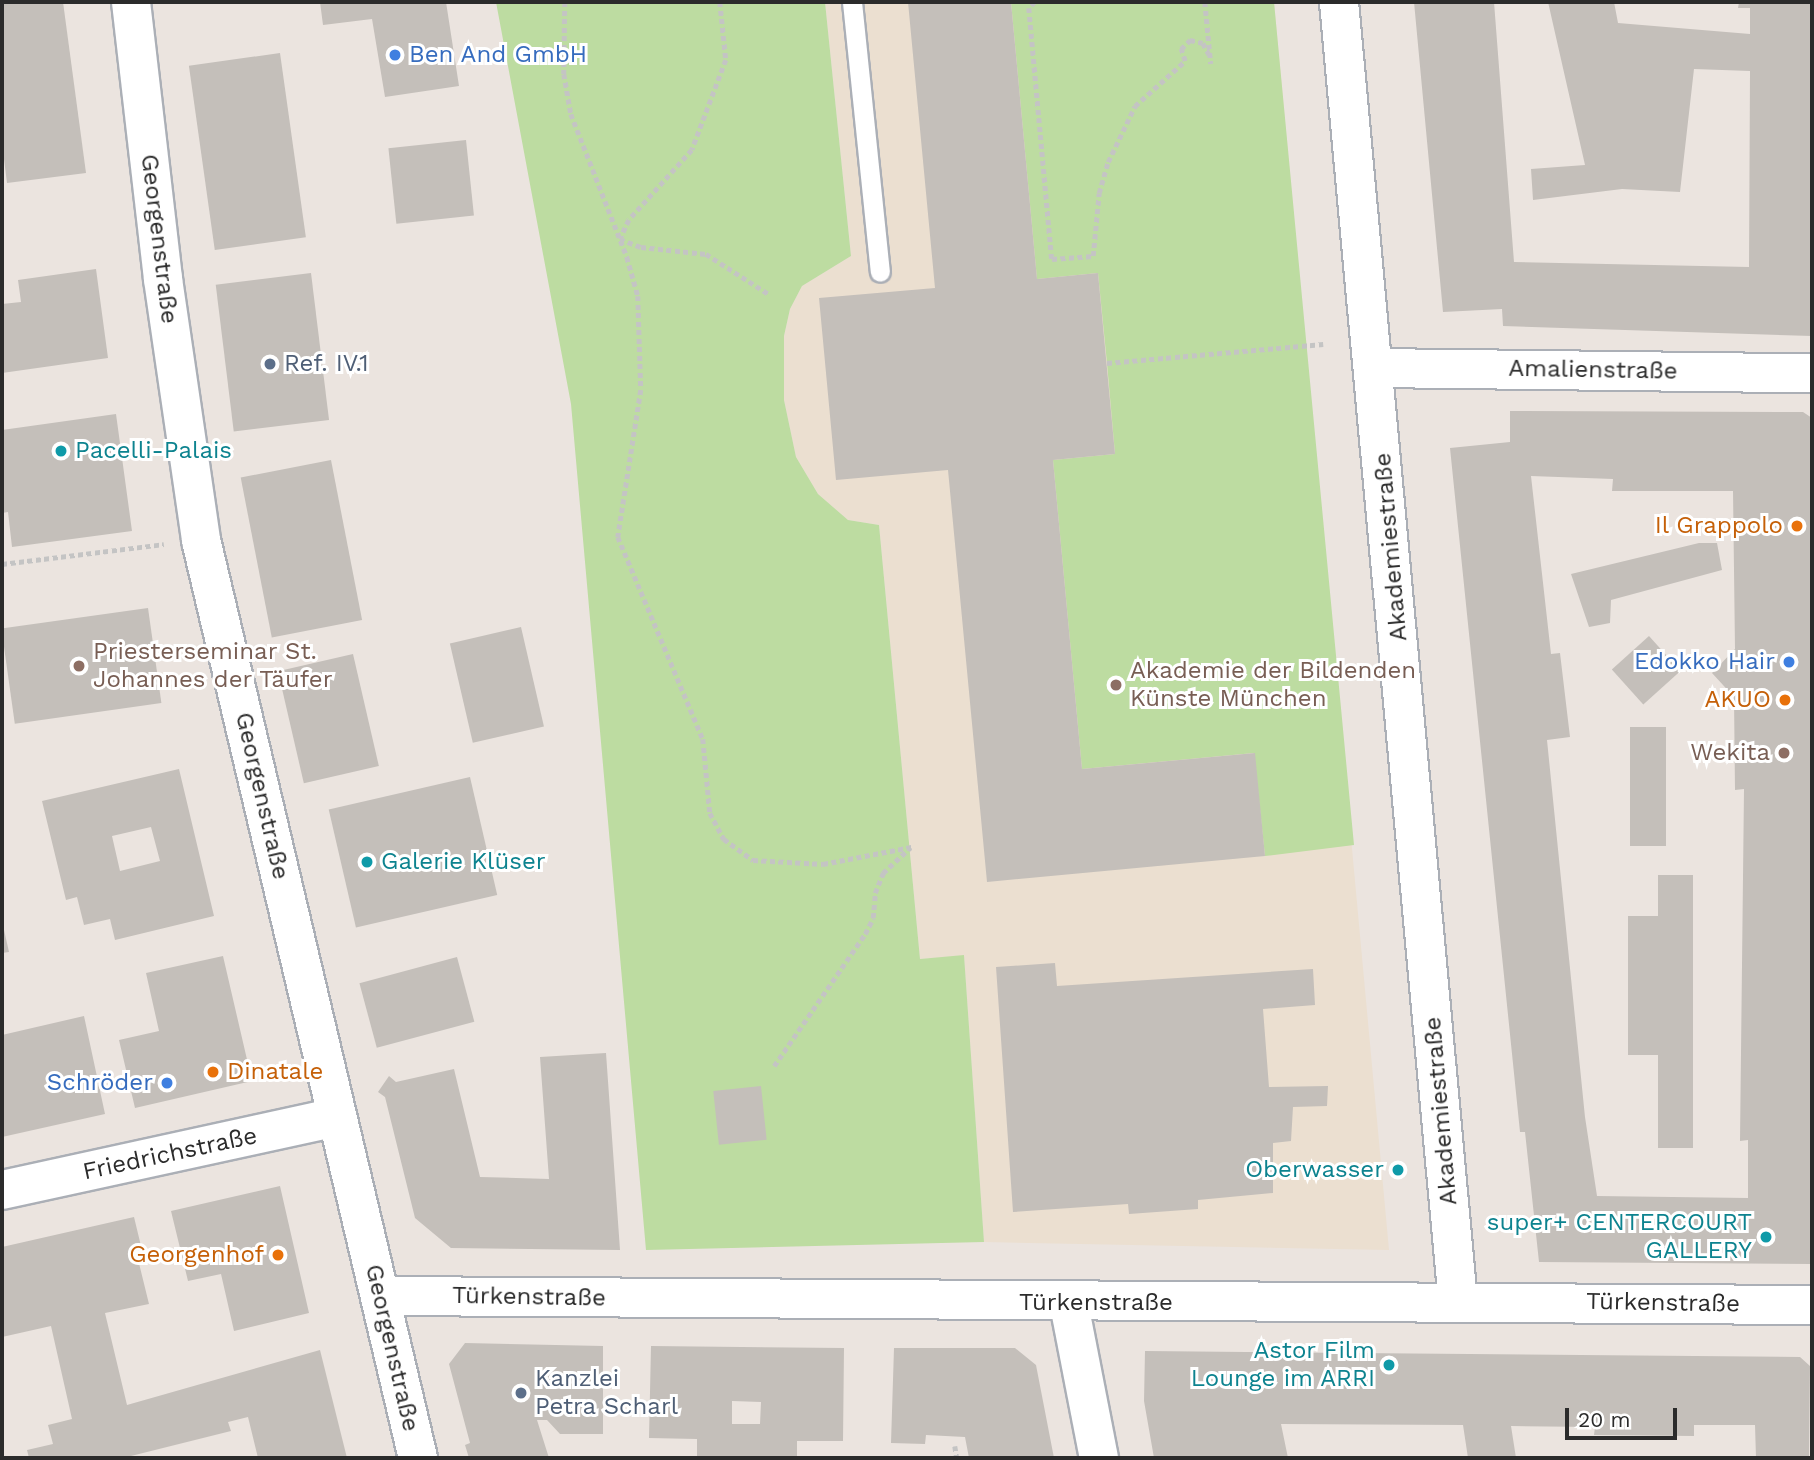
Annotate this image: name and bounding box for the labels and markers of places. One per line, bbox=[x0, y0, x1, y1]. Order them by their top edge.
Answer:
place label: Ben And GmbH bbox=[409, 41, 588, 69]
marker: Ben And GmbH bbox=[387, 47, 403, 63]
place label: Ref. IV.1 bbox=[284, 350, 369, 378]
marker: Ref. IV.1 bbox=[262, 356, 278, 372]
place label: Pacelli-Palais bbox=[75, 437, 232, 465]
marker: Pacelli-Palais bbox=[53, 443, 69, 459]
place label: Il Grappolo bbox=[1654, 512, 1783, 540]
marker: Il Grappolo bbox=[1789, 518, 1805, 534]
place label: Priesterseminar St. Johannes der Täufer bbox=[93, 638, 334, 694]
place label: Edokko Hair bbox=[1634, 648, 1775, 676]
marker: Edokko Hair bbox=[1781, 654, 1797, 670]
place label: Akademie der Bildenden Künste München bbox=[1130, 657, 1417, 713]
marker: Priesterseminar St. Johannes der Täufer bbox=[71, 658, 87, 674]
marker: Akademie der Bildenden Künste München bbox=[1108, 677, 1124, 693]
place label: AKUO bbox=[1704, 686, 1771, 714]
marker: AKUO bbox=[1777, 692, 1793, 708]
place label: Wekita bbox=[1690, 739, 1770, 767]
marker: Wekita bbox=[1776, 745, 1792, 761]
place label: Galerie Klüser bbox=[381, 848, 546, 876]
marker: Galerie Klüser bbox=[359, 854, 375, 870]
place label: Dinatale bbox=[227, 1058, 323, 1086]
marker: Dinatale bbox=[205, 1064, 221, 1080]
place label: Schröder bbox=[47, 1069, 153, 1097]
marker: Schröder bbox=[159, 1075, 175, 1091]
place label: Oberwasser bbox=[1245, 1156, 1384, 1184]
marker: Oberwasser bbox=[1390, 1162, 1406, 1178]
place label: super+ CENTERCOURT GALLERY bbox=[1487, 1209, 1752, 1265]
marker: super+ CENTERCOURT GALLERY bbox=[1758, 1229, 1774, 1245]
place label: Georgenhof bbox=[129, 1241, 264, 1269]
marker: Georgenhof bbox=[270, 1247, 286, 1263]
place label: Astor Film Lounge im ARRI bbox=[1190, 1337, 1375, 1393]
marker: Astor Film Lounge im ARRI bbox=[1381, 1357, 1397, 1373]
place label: Kanzlei Petra Scharl bbox=[535, 1365, 679, 1421]
marker: Kanzlei Petra Scharl bbox=[513, 1385, 529, 1401]

